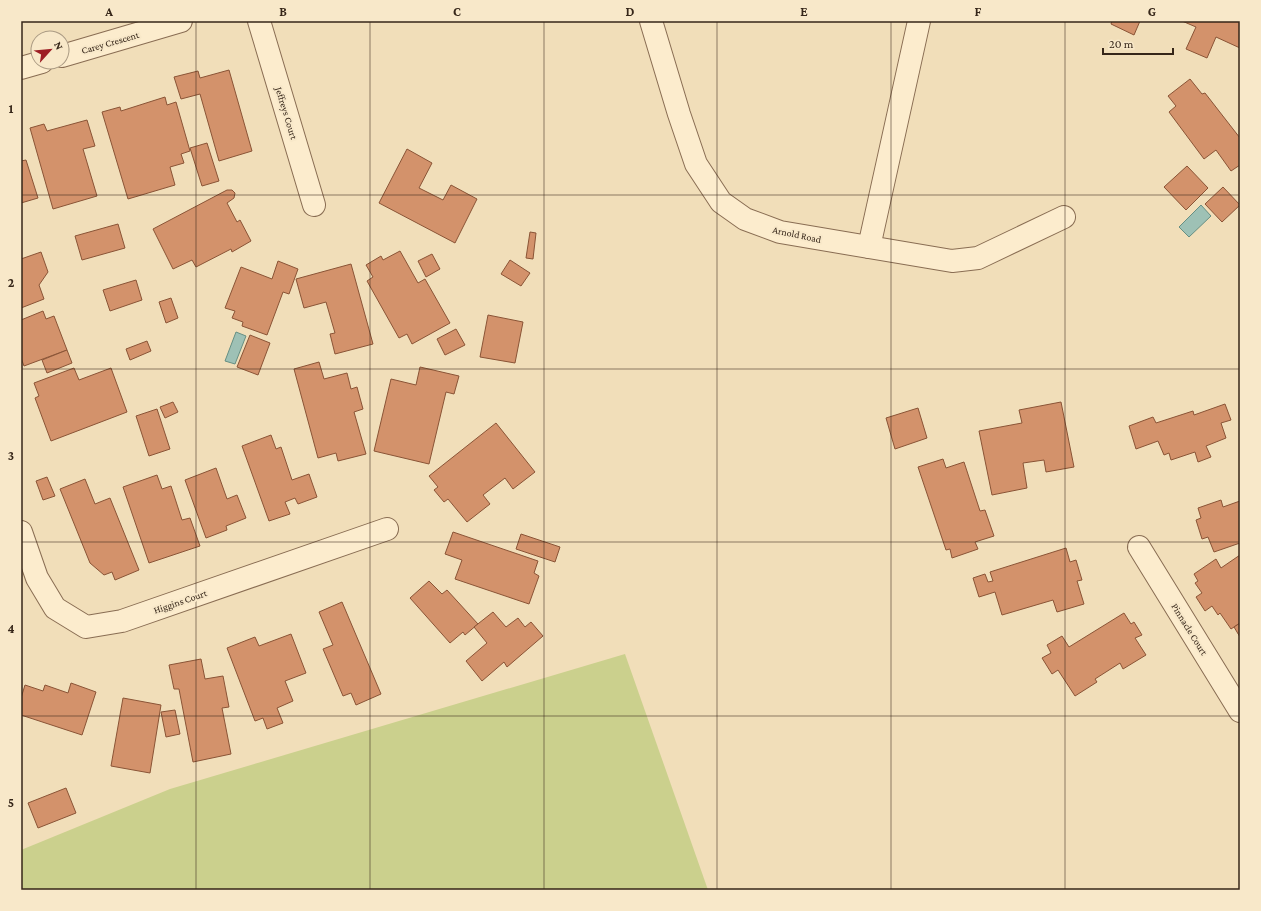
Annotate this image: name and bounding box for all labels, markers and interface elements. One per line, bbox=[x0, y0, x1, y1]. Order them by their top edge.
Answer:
text: A bbox=[104, 4, 113, 19]
text: B bbox=[279, 4, 287, 19]
text: C bbox=[453, 4, 461, 19]
text: D bbox=[626, 4, 635, 19]
text: E bbox=[800, 4, 808, 19]
text: F bbox=[975, 4, 982, 19]
text: G bbox=[1148, 4, 1156, 19]
street label: Carey Crescent bbox=[80, 29, 141, 56]
north arrow bbox=[30, 30, 70, 70]
scale bar bbox=[1103, 30, 1173, 56]
text: 20 m bbox=[1109, 37, 1134, 51]
text: N bbox=[52, 39, 66, 52]
street label: Jeffreys Court bbox=[273, 85, 300, 141]
text: 1 bbox=[9, 101, 14, 116]
street label: Arnold Road bbox=[771, 224, 823, 245]
text: 2 bbox=[8, 275, 15, 290]
text: 3 bbox=[8, 448, 14, 463]
street label: Higgins Court bbox=[152, 587, 209, 616]
street label: Pinnacle Court bbox=[1169, 601, 1210, 658]
text: 4 bbox=[7, 621, 15, 636]
text: 5 bbox=[8, 795, 14, 810]

